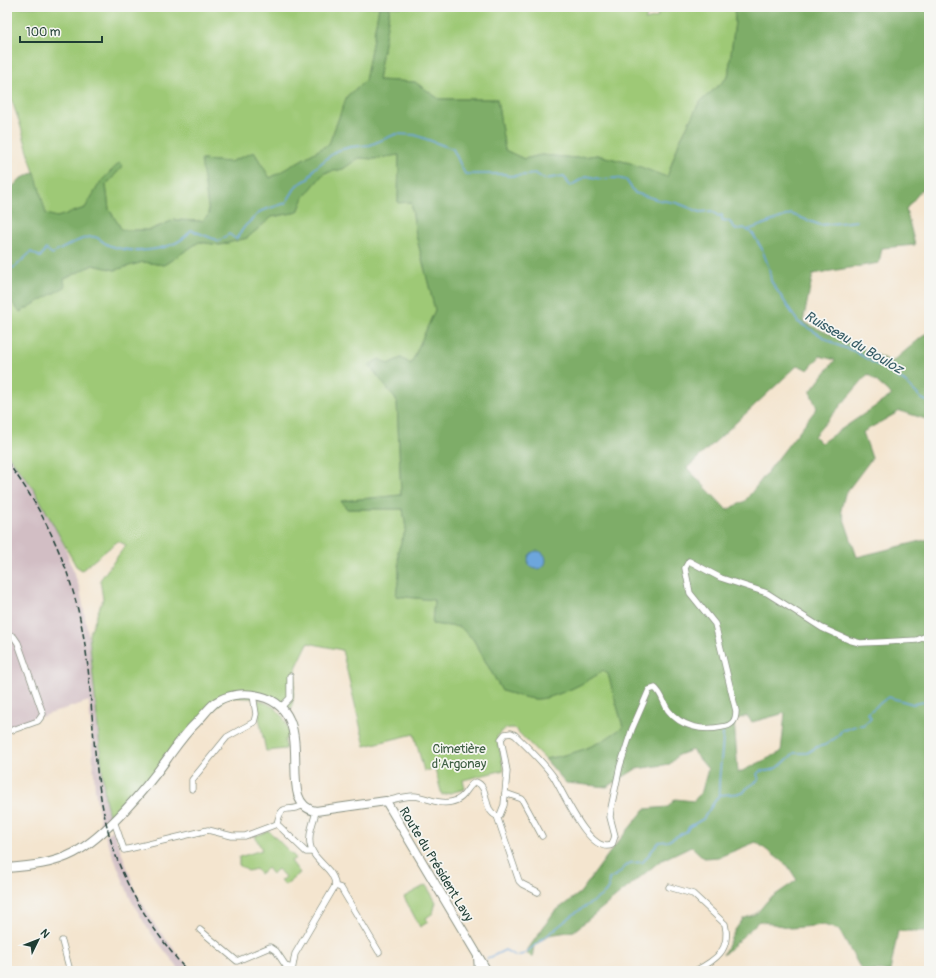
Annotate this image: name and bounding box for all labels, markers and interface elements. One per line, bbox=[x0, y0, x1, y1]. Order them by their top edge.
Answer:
scale bar bbox=[20, 18, 102, 44]
text: 100 m bbox=[26, 25, 61, 40]
water label: Ruisseau du Bouloz bbox=[801, 307, 908, 378]
park label: Cimetière d'Argonay bbox=[432, 741, 487, 772]
street label: Route du Président Lavy bbox=[396, 804, 477, 925]
north arrow bbox=[18, 920, 58, 960]
text: N bbox=[38, 926, 53, 941]

